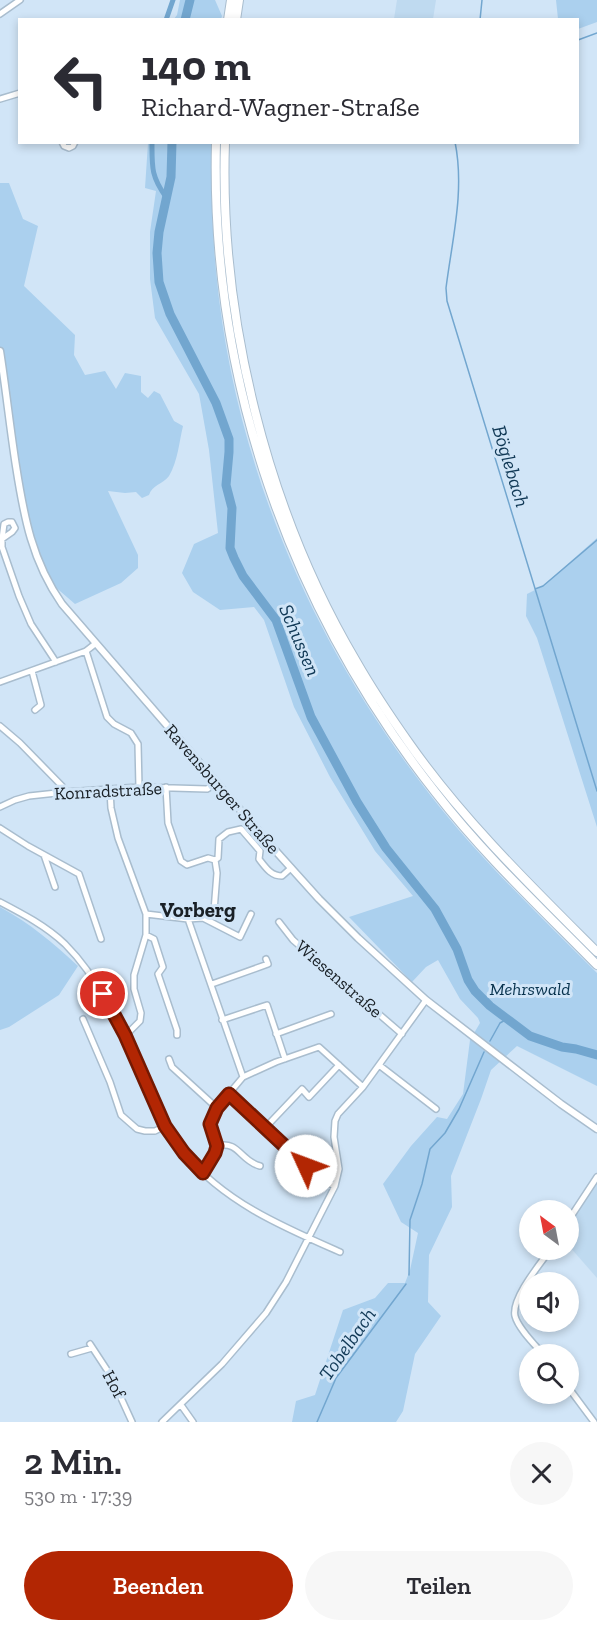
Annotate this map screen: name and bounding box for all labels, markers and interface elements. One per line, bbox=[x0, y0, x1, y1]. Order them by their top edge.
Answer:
text: 140 m bbox=[141, 40, 251, 91]
icon: left bbox=[42, 42, 120, 120]
text: Richard-Wagner-Straße bbox=[141, 91, 420, 123]
water label: Böglebach bbox=[487, 422, 535, 510]
water label: Schussen bbox=[274, 600, 326, 680]
street label: Ravensburger Straße bbox=[160, 720, 284, 858]
street label: Konradstraße bbox=[54, 777, 162, 805]
district label: Vorberg bbox=[160, 897, 236, 922]
street label: Wiesenstraße bbox=[291, 935, 387, 1023]
pin bbox=[77, 968, 128, 1019]
icon: arrive bbox=[86, 977, 119, 1010]
park label: Mehrswald bbox=[489, 978, 571, 1000]
position arrow bbox=[274, 1134, 338, 1198]
north arrow bbox=[519, 1200, 579, 1260]
map controls bbox=[519, 1200, 579, 1404]
button: sound bbox=[519, 1272, 579, 1332]
water label: Tobelbach bbox=[313, 1303, 381, 1385]
button: search bbox=[519, 1344, 579, 1404]
street label: Hof bbox=[98, 1366, 131, 1403]
text: 2 Min. bbox=[24, 1440, 122, 1483]
button: close bbox=[510, 1442, 573, 1505]
text: 530 m · 17:39 bbox=[24, 1484, 132, 1508]
button: Beenden bbox=[24, 1551, 293, 1620]
button: Teilen bbox=[305, 1551, 573, 1620]

